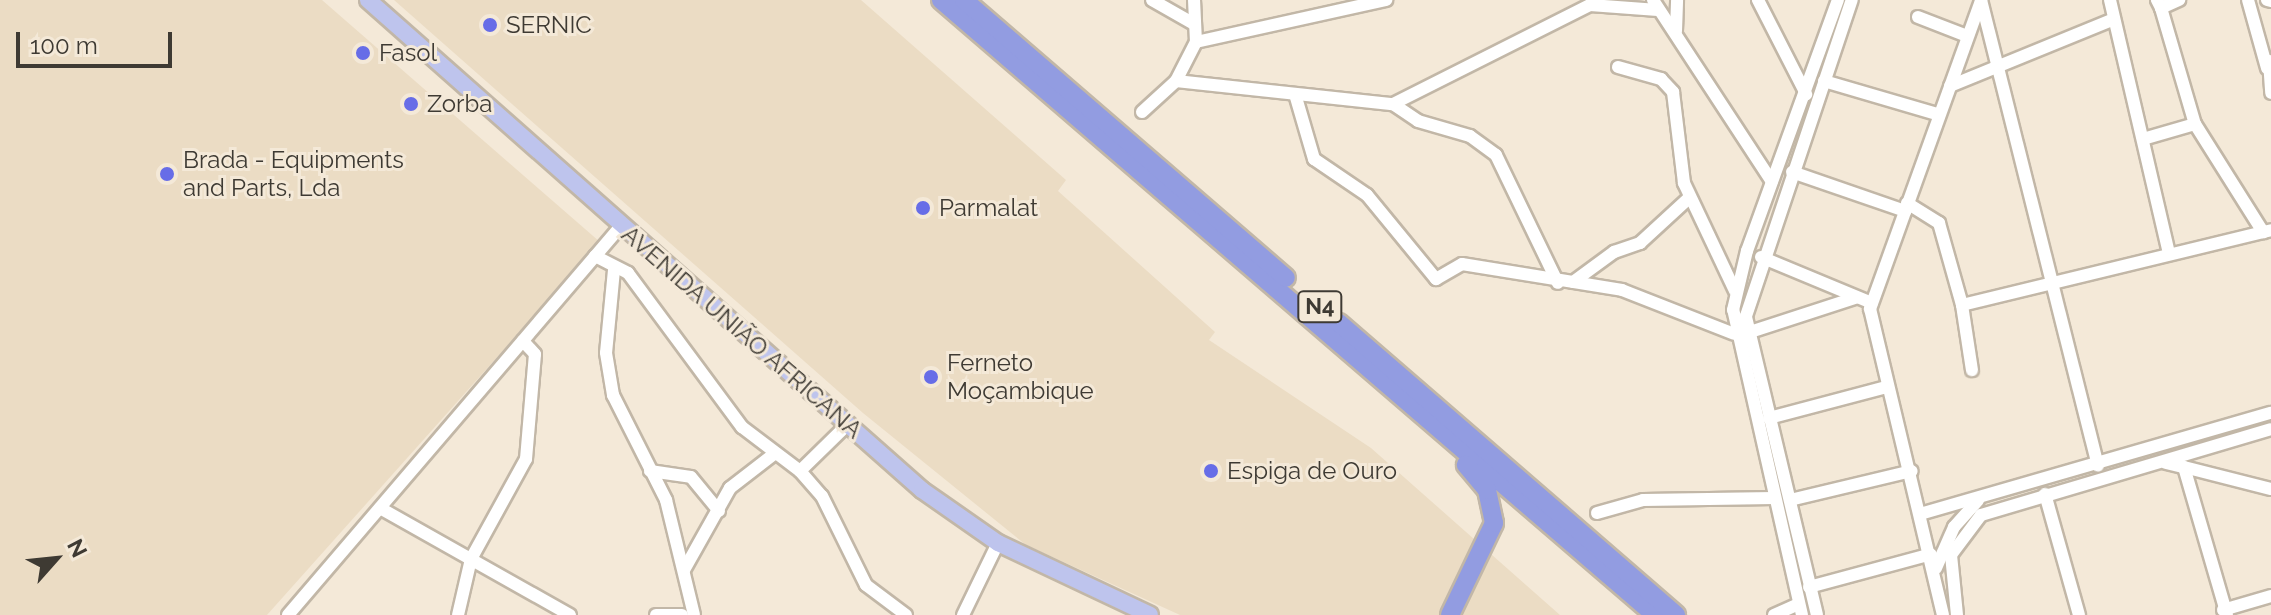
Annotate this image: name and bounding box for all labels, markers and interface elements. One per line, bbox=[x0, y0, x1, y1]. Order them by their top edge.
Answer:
place label: SERNIC bbox=[506, 11, 592, 39]
scale bar bbox=[20, 16, 176, 66]
marker: SERNIC bbox=[481, 16, 499, 34]
text: 100 m bbox=[30, 31, 98, 60]
place label: Fasol bbox=[379, 39, 437, 67]
marker: Fasol bbox=[354, 44, 372, 62]
place label: Zorba bbox=[427, 90, 492, 118]
marker: Zorba bbox=[402, 95, 420, 113]
place label: Brada - Equipments and Parts, Lda bbox=[183, 146, 404, 202]
marker: Brada - Equipments and Parts, Lda bbox=[158, 165, 176, 183]
place label: Parmalat bbox=[939, 194, 1038, 222]
marker: Parmalat bbox=[914, 199, 932, 217]
street label: AVENIDA UNIÃO AFRICANA bbox=[615, 219, 869, 445]
road number: N4 bbox=[1296, 289, 1344, 325]
place label: Ferneto Moçambique bbox=[947, 349, 1094, 405]
marker: Ferneto Moçambique bbox=[922, 368, 940, 386]
place label: Espiga de Ouro bbox=[1227, 457, 1397, 485]
marker: Espiga de Ouro bbox=[1202, 462, 1220, 480]
north arrow bbox=[16, 519, 96, 599]
text: N bbox=[62, 535, 93, 561]

